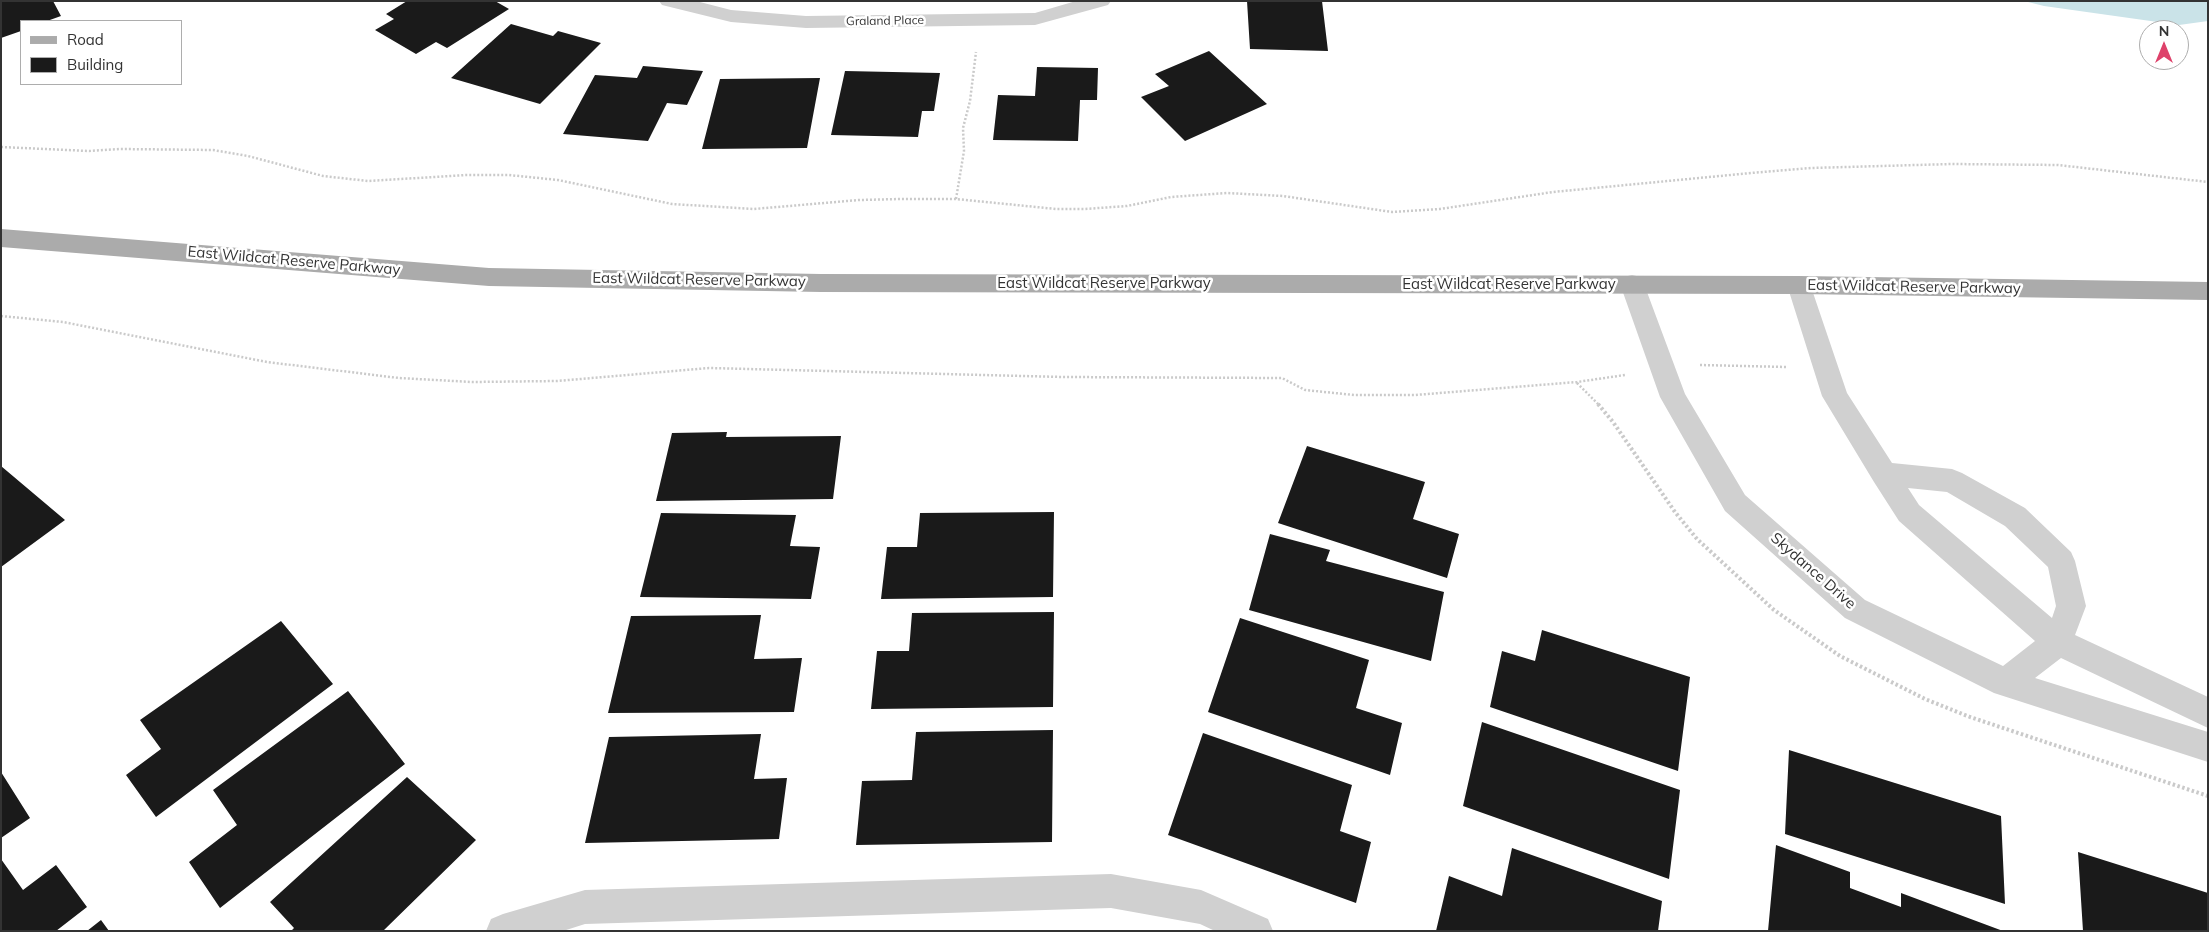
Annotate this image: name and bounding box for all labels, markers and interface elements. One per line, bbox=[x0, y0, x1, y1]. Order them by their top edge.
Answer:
street label: Graland Place bbox=[846, 13, 924, 29]
legend bbox=[20, 20, 182, 85]
north arrow bbox=[2139, 20, 2189, 70]
text: N bbox=[2159, 22, 2169, 40]
text: Road bbox=[67, 30, 104, 49]
text: Building bbox=[67, 55, 123, 74]
street label: East Wildcat Reserve Parkway bbox=[187, 243, 401, 279]
street label: East Wildcat Reserve Parkway bbox=[592, 269, 806, 291]
street label: East Wildcat Reserve Parkway bbox=[997, 274, 1211, 292]
street label: East Wildcat Reserve Parkway bbox=[1402, 275, 1616, 293]
street label: East Wildcat Reserve Parkway bbox=[1807, 276, 2021, 298]
street label: Skydance Drive bbox=[1767, 529, 1859, 613]

